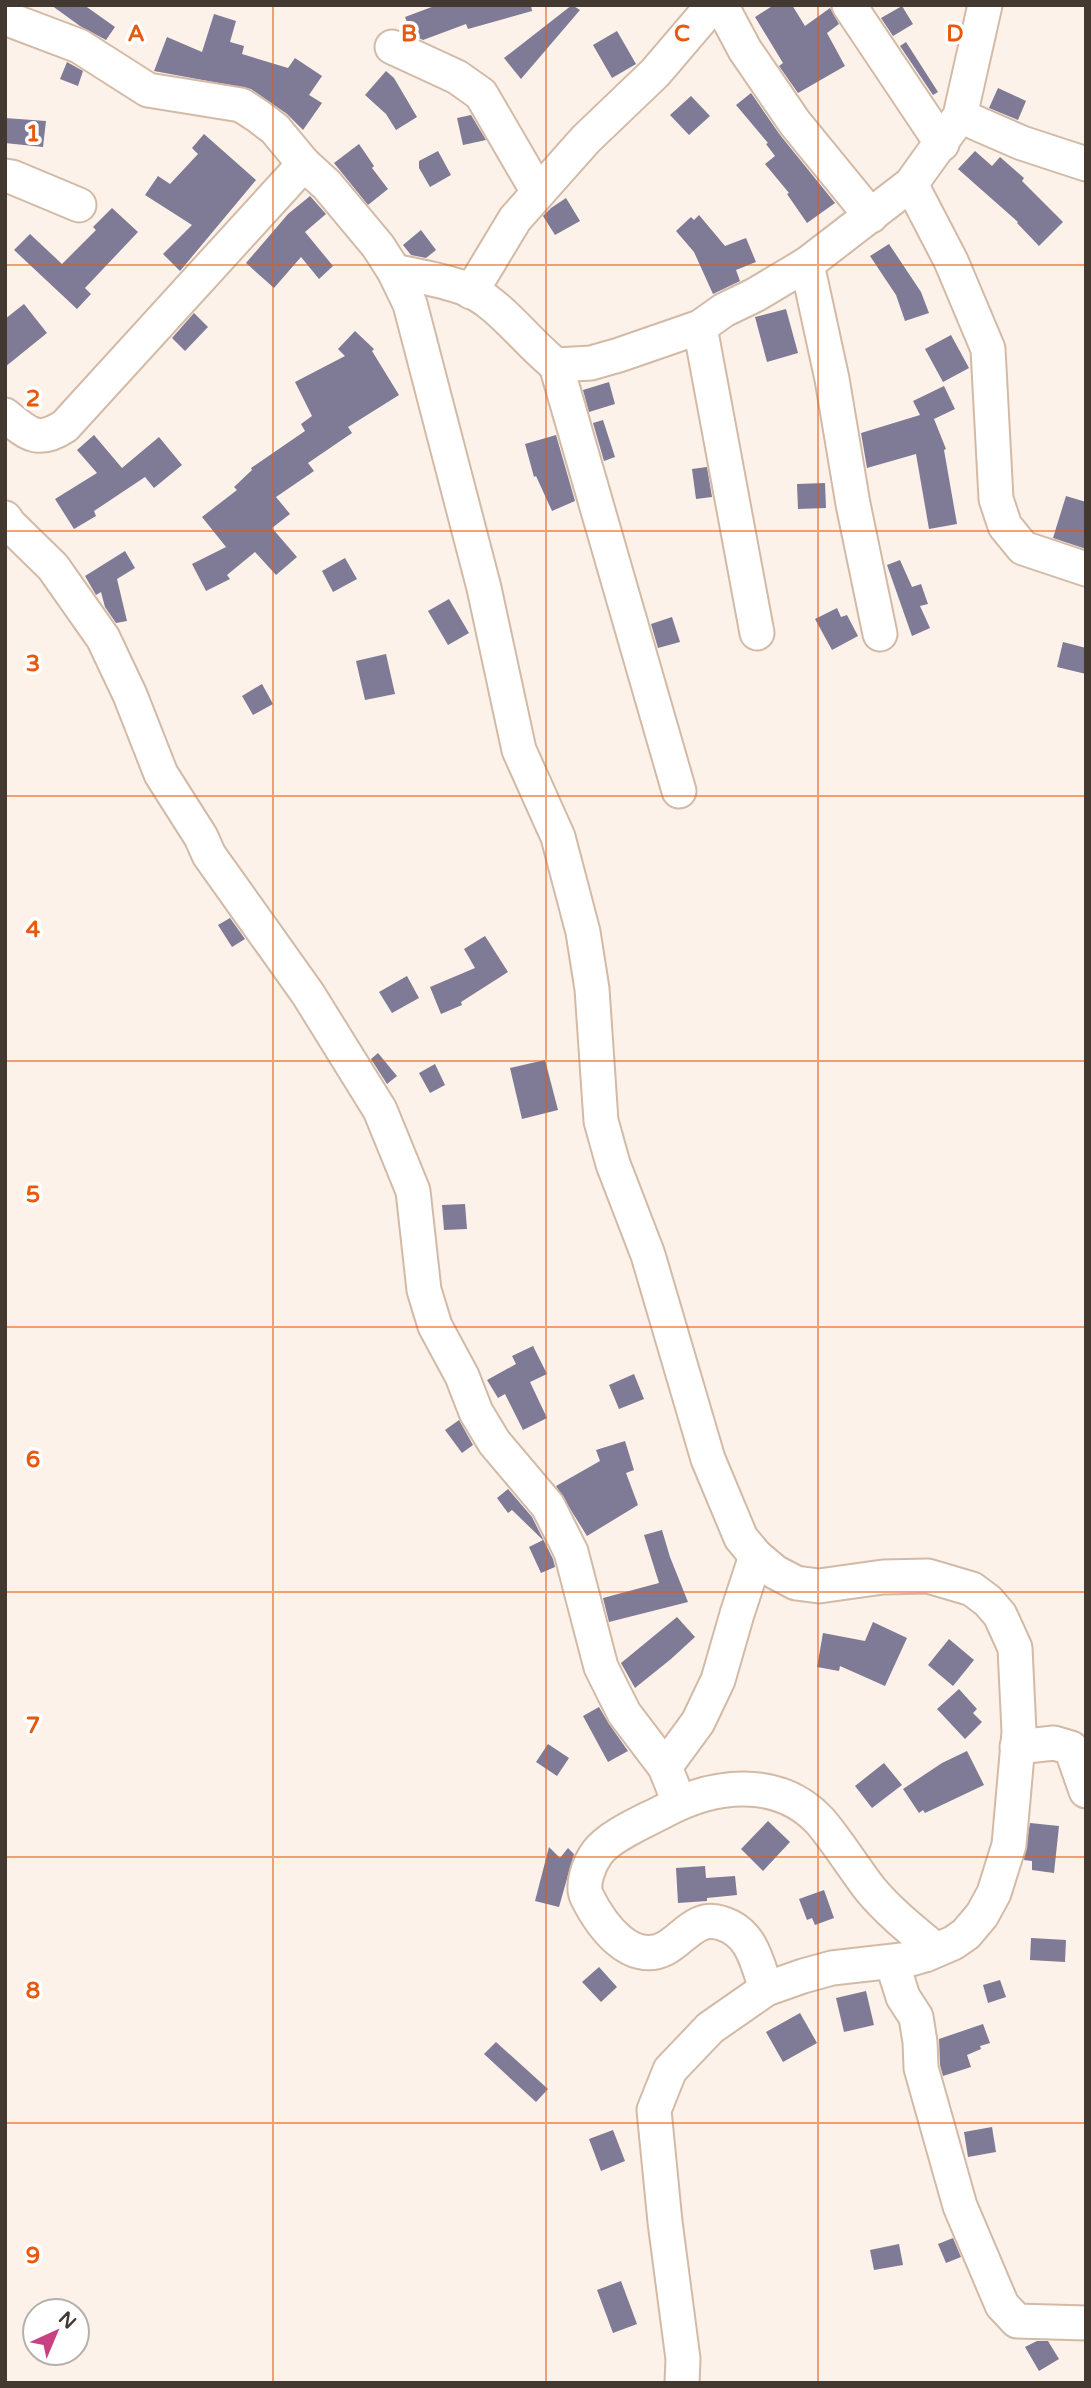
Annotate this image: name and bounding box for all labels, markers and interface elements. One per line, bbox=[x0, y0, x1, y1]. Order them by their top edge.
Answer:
text: A bbox=[127, 20, 145, 48]
text: B bbox=[401, 20, 417, 48]
text: C bbox=[674, 20, 690, 48]
text: D bbox=[946, 20, 964, 48]
text: 1 bbox=[26, 120, 40, 148]
text: 2 bbox=[26, 385, 40, 413]
text: 3 bbox=[26, 650, 40, 678]
text: 4 bbox=[26, 916, 41, 944]
text: 5 bbox=[26, 1181, 40, 1209]
text: 6 bbox=[26, 1446, 40, 1474]
text: 7 bbox=[26, 1712, 40, 1740]
text: 8 bbox=[26, 1977, 40, 2005]
text: 9 bbox=[26, 2242, 40, 2270]
north arrow bbox=[21, 2297, 91, 2367]
text: N bbox=[54, 2307, 80, 2334]

